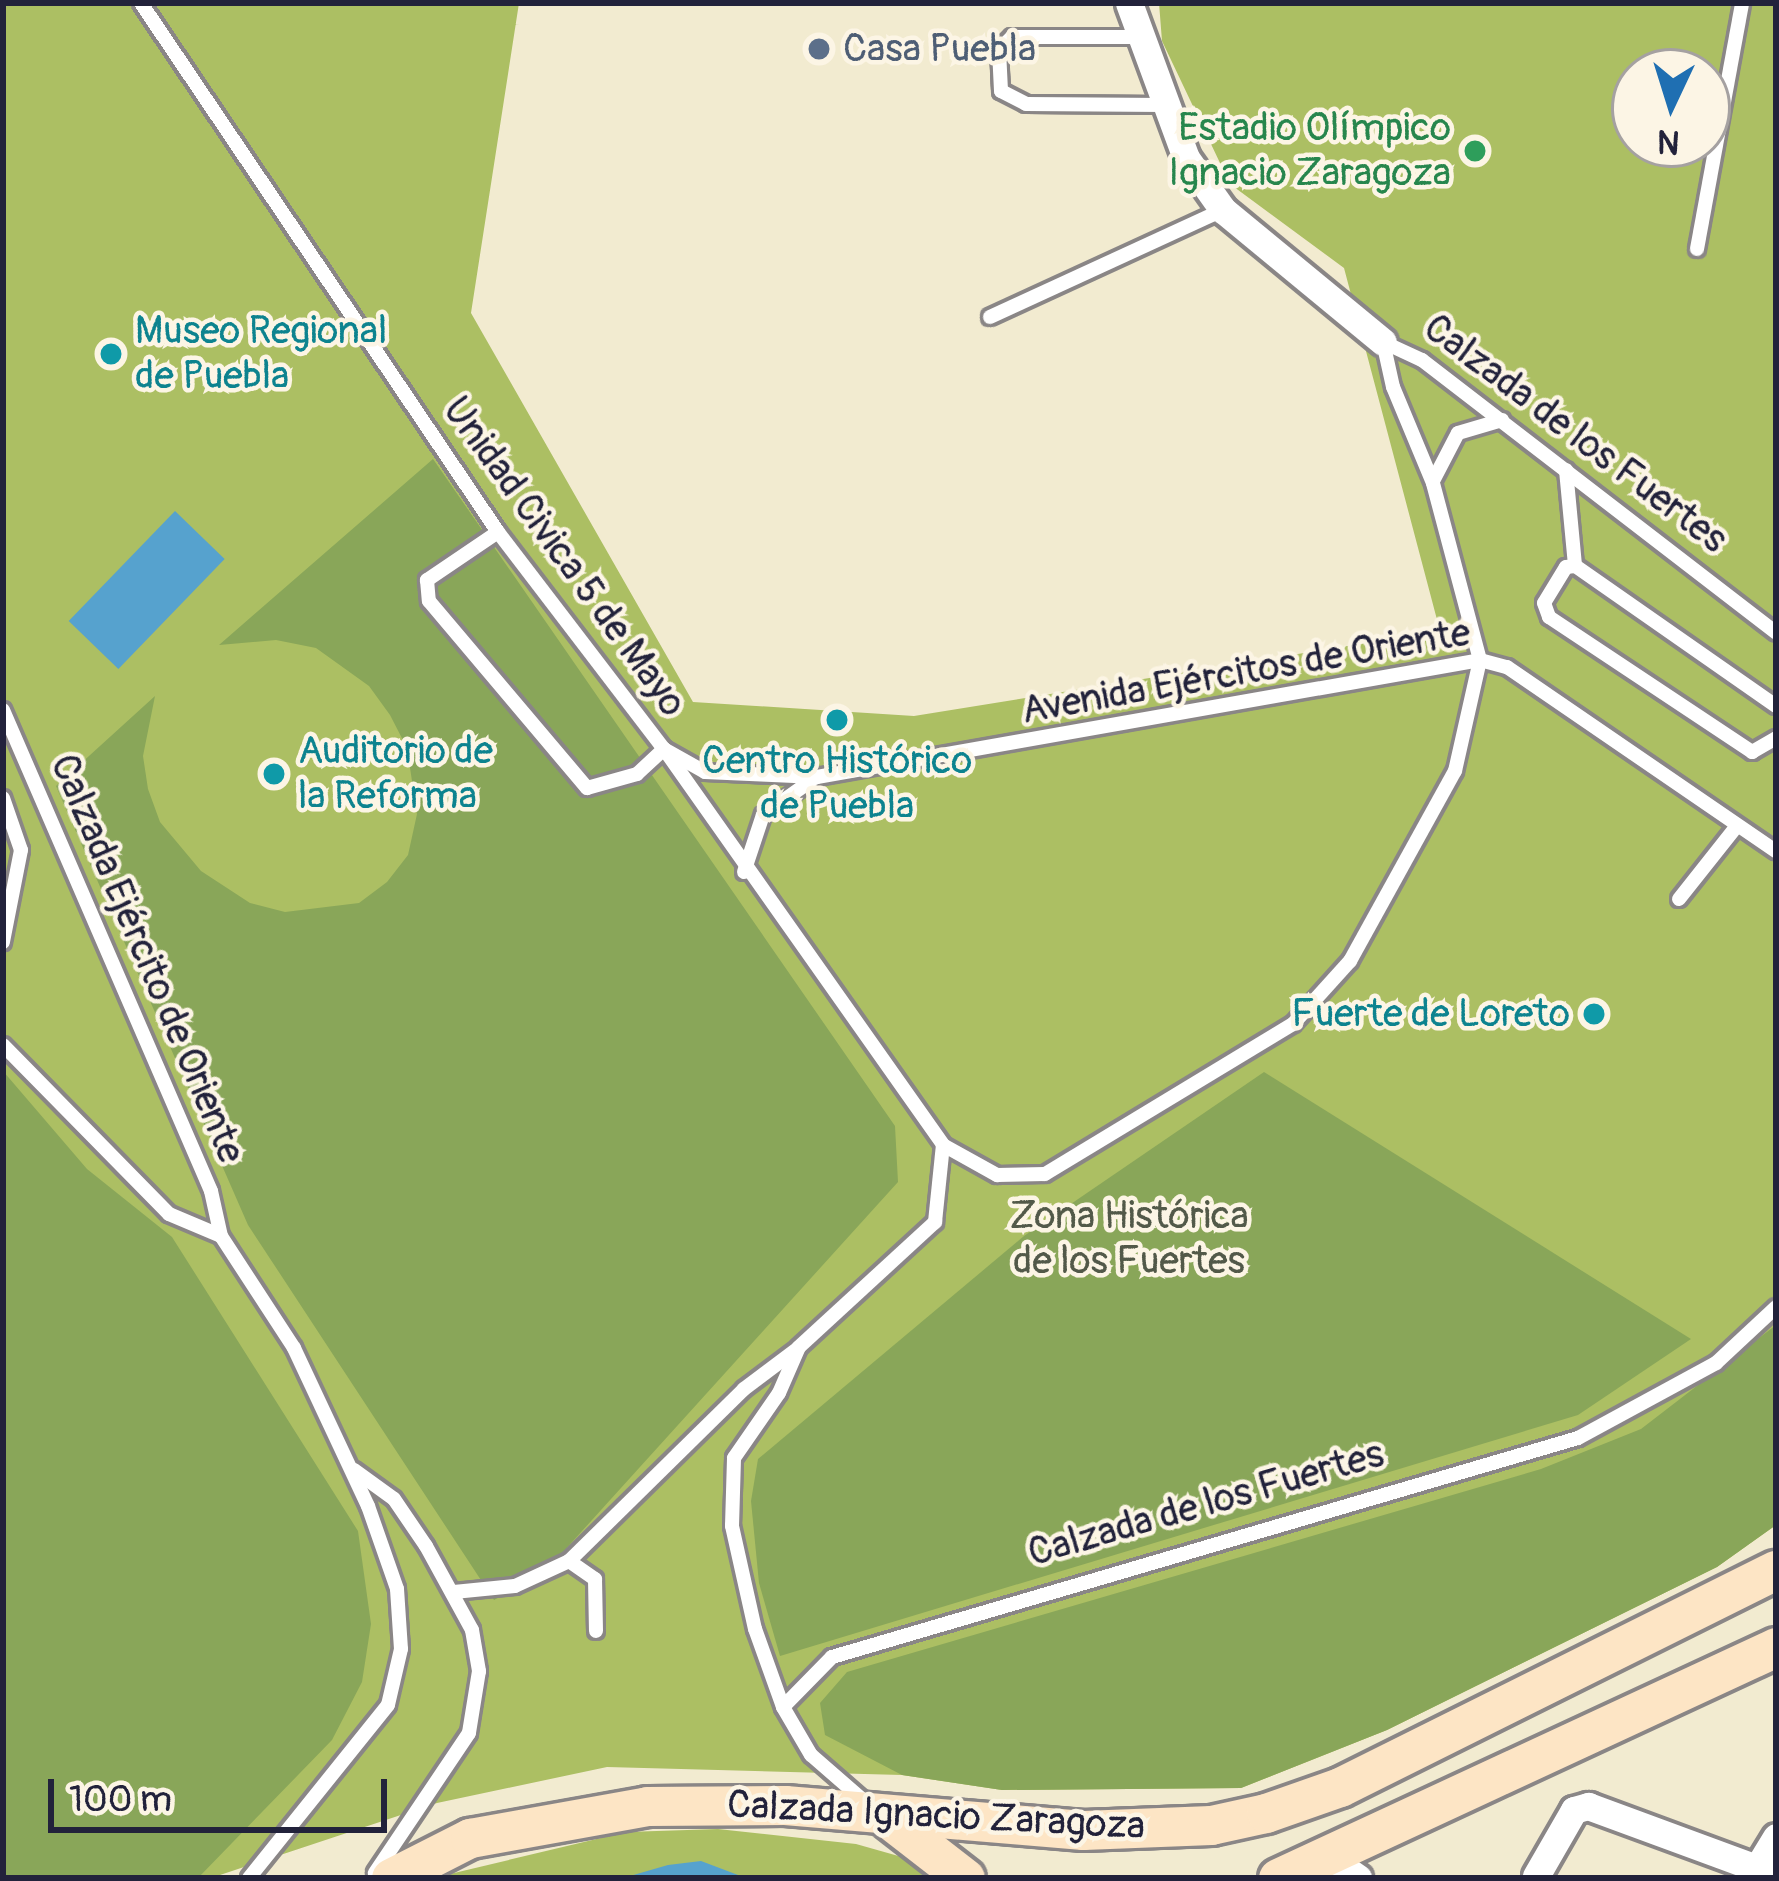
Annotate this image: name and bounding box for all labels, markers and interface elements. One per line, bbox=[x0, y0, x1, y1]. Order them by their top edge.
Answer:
place label: Casa Puebla bbox=[843, 26, 1036, 72]
marker: Casa Puebla bbox=[806, 36, 832, 62]
north arrow bbox=[1611, 48, 1731, 168]
place label: Estadio Olímpico Ignacio Zaragoza bbox=[1168, 106, 1451, 197]
text: N bbox=[1656, 120, 1681, 163]
marker: Estadio Olímpico Ignacio Zaragoza bbox=[1462, 138, 1488, 164]
street label: Calzada de los Fuertes bbox=[1414, 305, 1736, 563]
place label: Museo Regional de Puebla bbox=[135, 309, 387, 400]
marker: Museo Regional de Puebla bbox=[98, 341, 124, 367]
street label: Unidad Civica 5 de Mayo bbox=[432, 388, 696, 726]
street label: Avenida Ejércitos de Oriente bbox=[1018, 609, 1474, 735]
marker: Centro Histórico de Puebla bbox=[824, 707, 850, 733]
place label: Auditorio de la Reforma bbox=[298, 729, 493, 820]
place label: Centro Histórico de Puebla bbox=[702, 739, 972, 830]
street label: Calzada Ejército de Oriente bbox=[40, 748, 254, 1170]
marker: Auditorio de la Reforma bbox=[261, 761, 287, 787]
place label: Fuerte de Loreto bbox=[1291, 991, 1570, 1037]
marker: Fuerte de Loreto bbox=[1581, 1001, 1607, 1027]
park label: Zona Histórica de los Fuertes bbox=[1009, 1194, 1249, 1285]
street label: Calzada de los Fuertes bbox=[1023, 1431, 1389, 1577]
scale bar bbox=[54, 1755, 393, 1829]
text: 100 m bbox=[69, 1777, 172, 1822]
street label: Calzada Ignacio Zaragoza bbox=[726, 1782, 1146, 1850]

